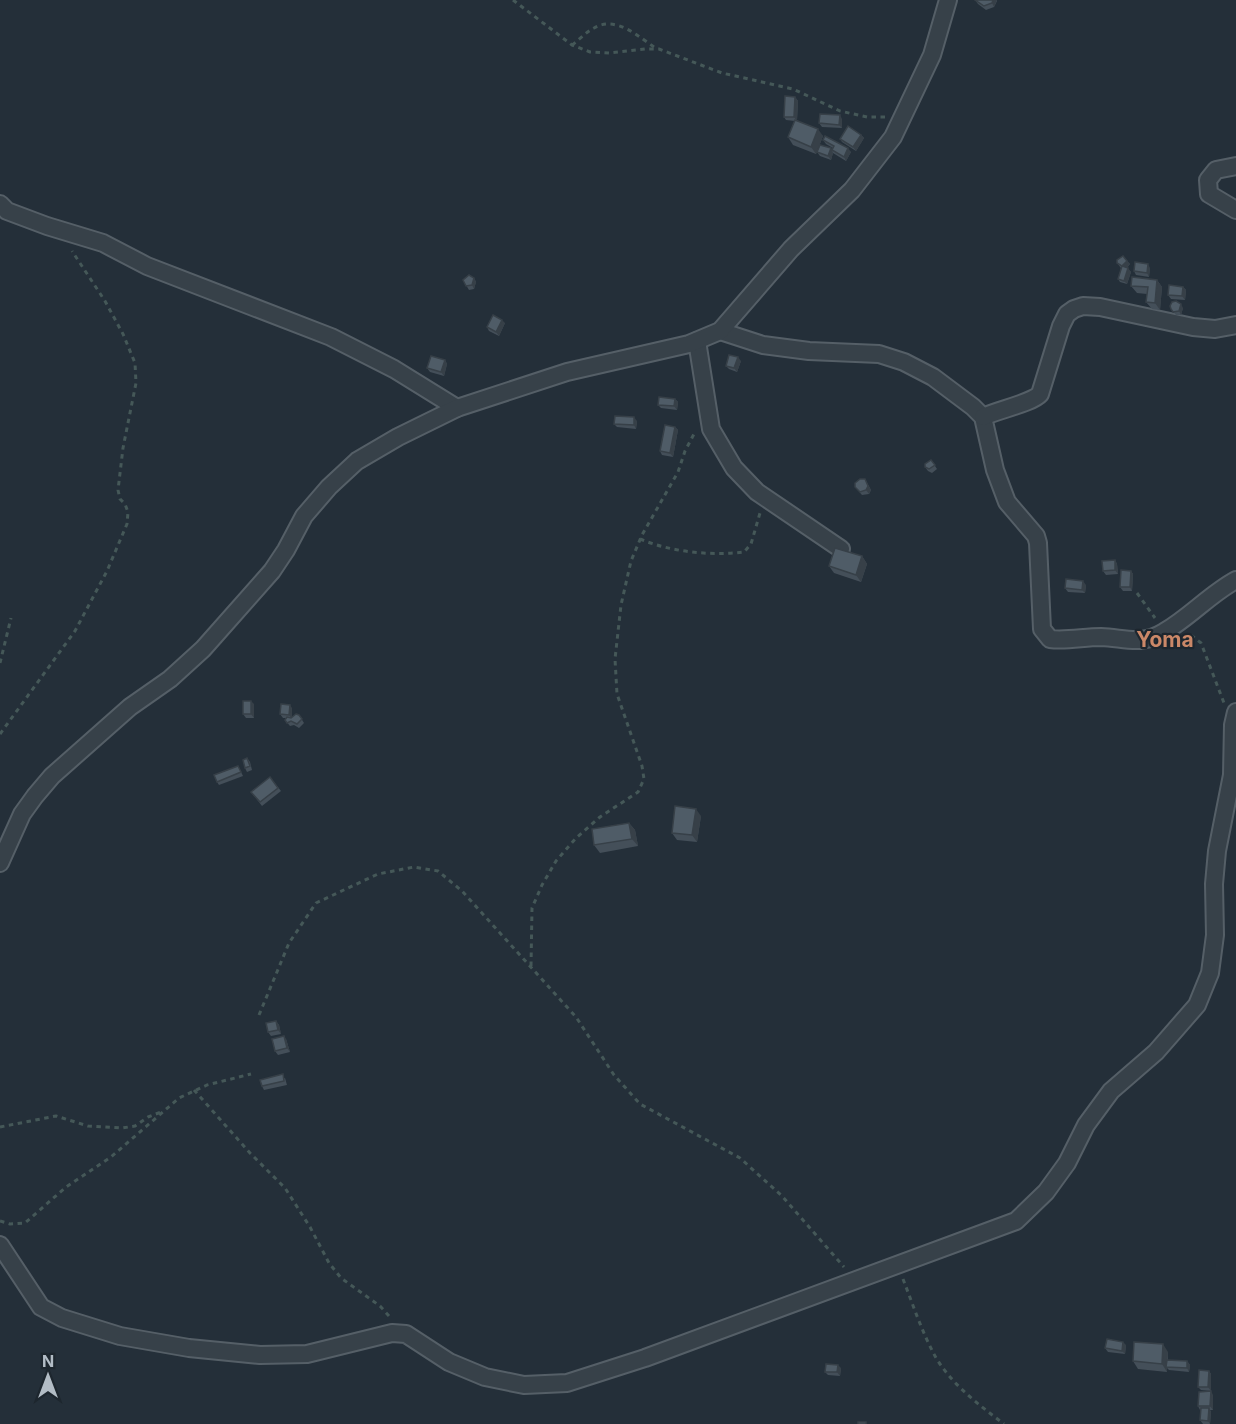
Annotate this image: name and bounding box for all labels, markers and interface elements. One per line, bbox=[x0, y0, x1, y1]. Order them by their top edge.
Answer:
district label: Yoma bbox=[1136, 627, 1194, 652]
north arrow bbox=[18, 1346, 78, 1406]
text: N bbox=[42, 1351, 54, 1371]

